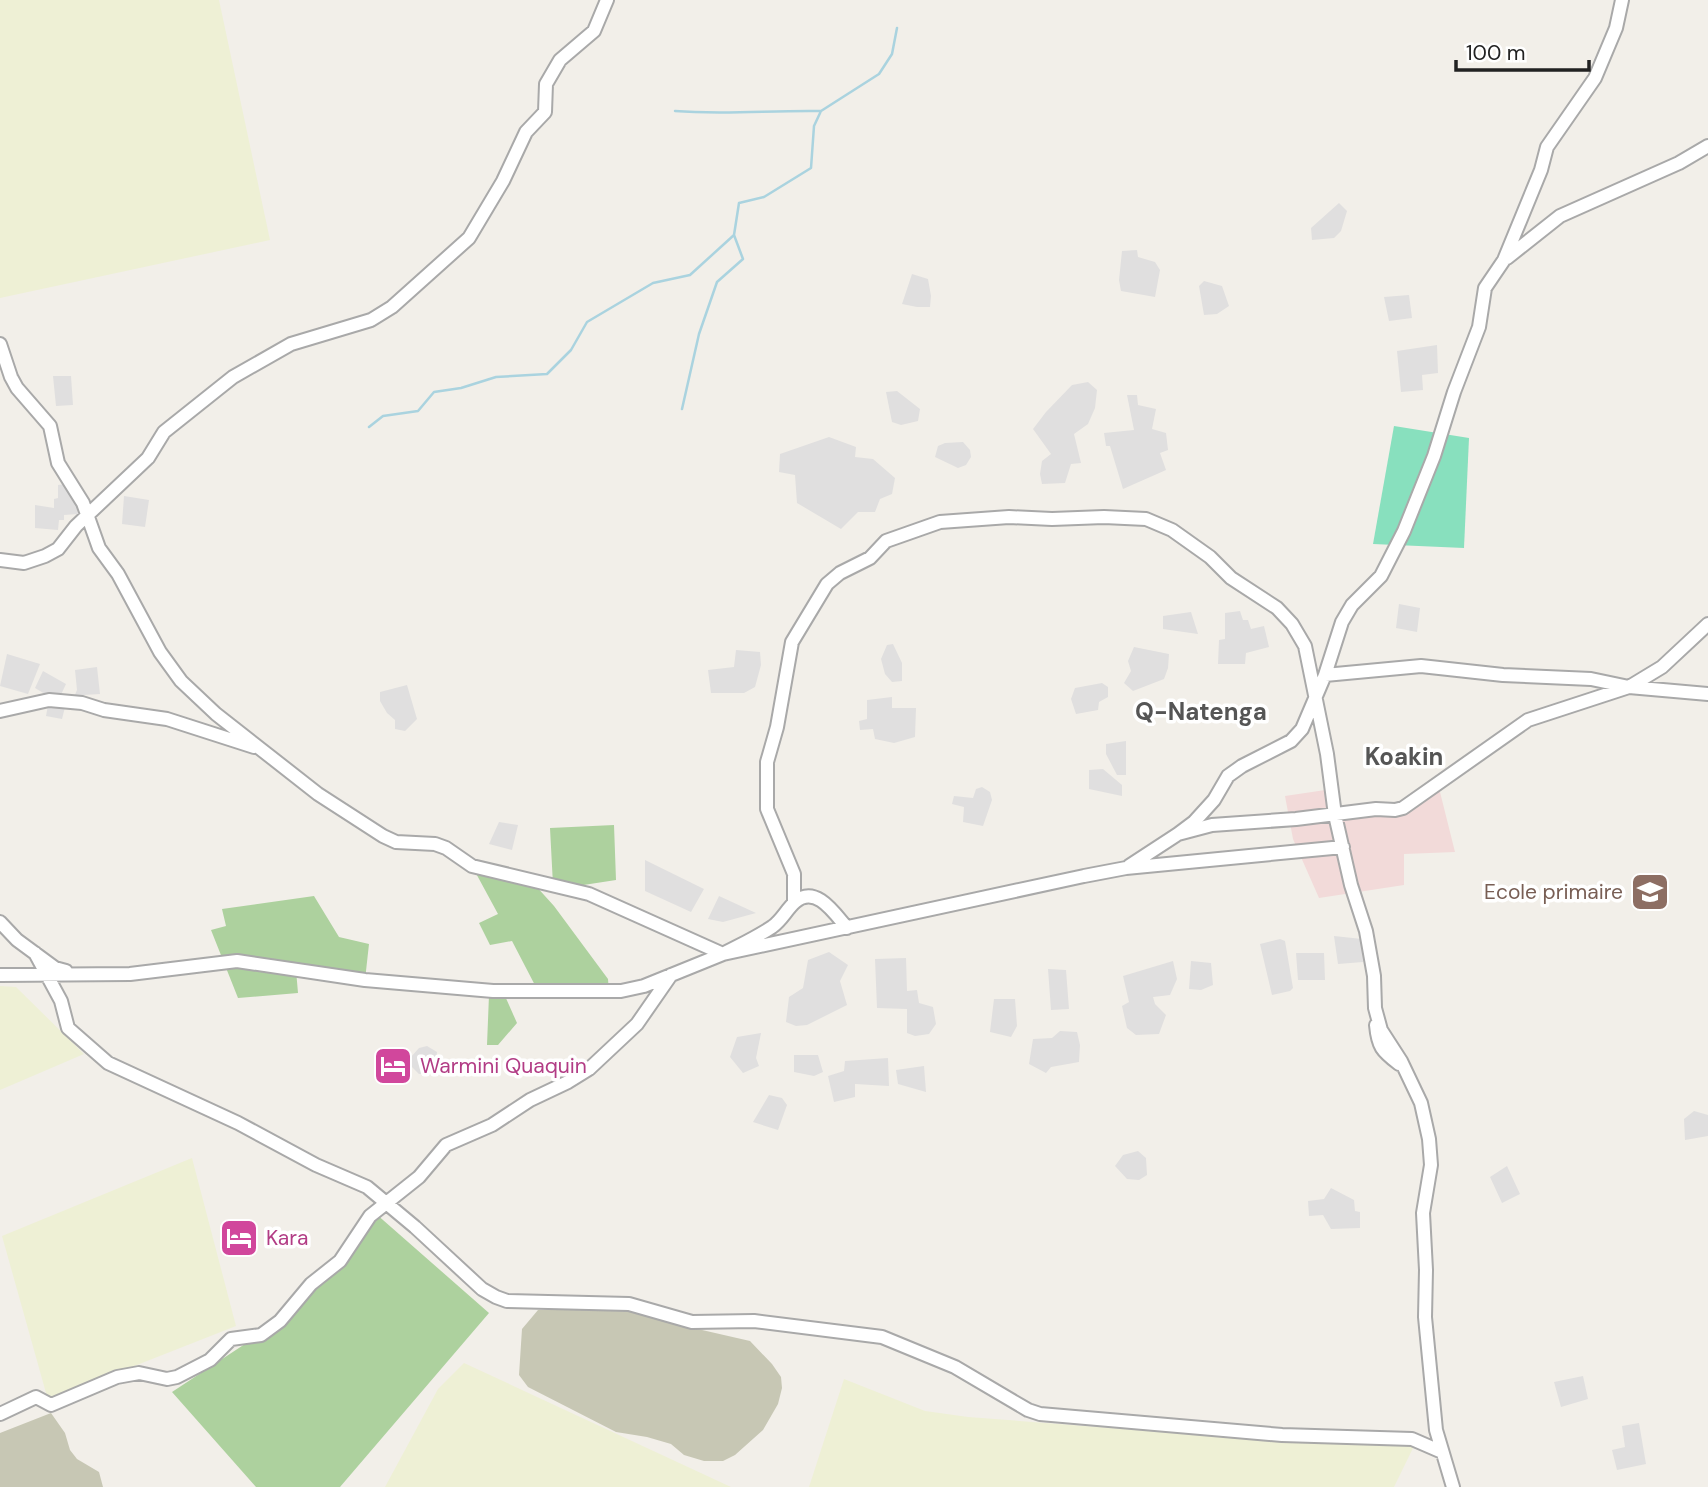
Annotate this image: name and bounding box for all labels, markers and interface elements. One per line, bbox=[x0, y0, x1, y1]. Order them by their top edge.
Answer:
scale bar bbox=[1456, 28, 1589, 72]
text: 100 m bbox=[1466, 39, 1526, 67]
district label: Q-Natenga bbox=[1135, 696, 1267, 727]
district label: Koakin bbox=[1365, 741, 1443, 772]
school or university icon: Ecole primaire bbox=[1629, 871, 1671, 913]
place label: Ecole primaire bbox=[1484, 878, 1623, 906]
hotel icon: Warmini Quaquin bbox=[372, 1045, 414, 1087]
place label: Warmini Quaquin bbox=[420, 1052, 587, 1080]
hotel icon: Kara bbox=[218, 1217, 260, 1259]
place label: Kara bbox=[266, 1224, 308, 1252]

